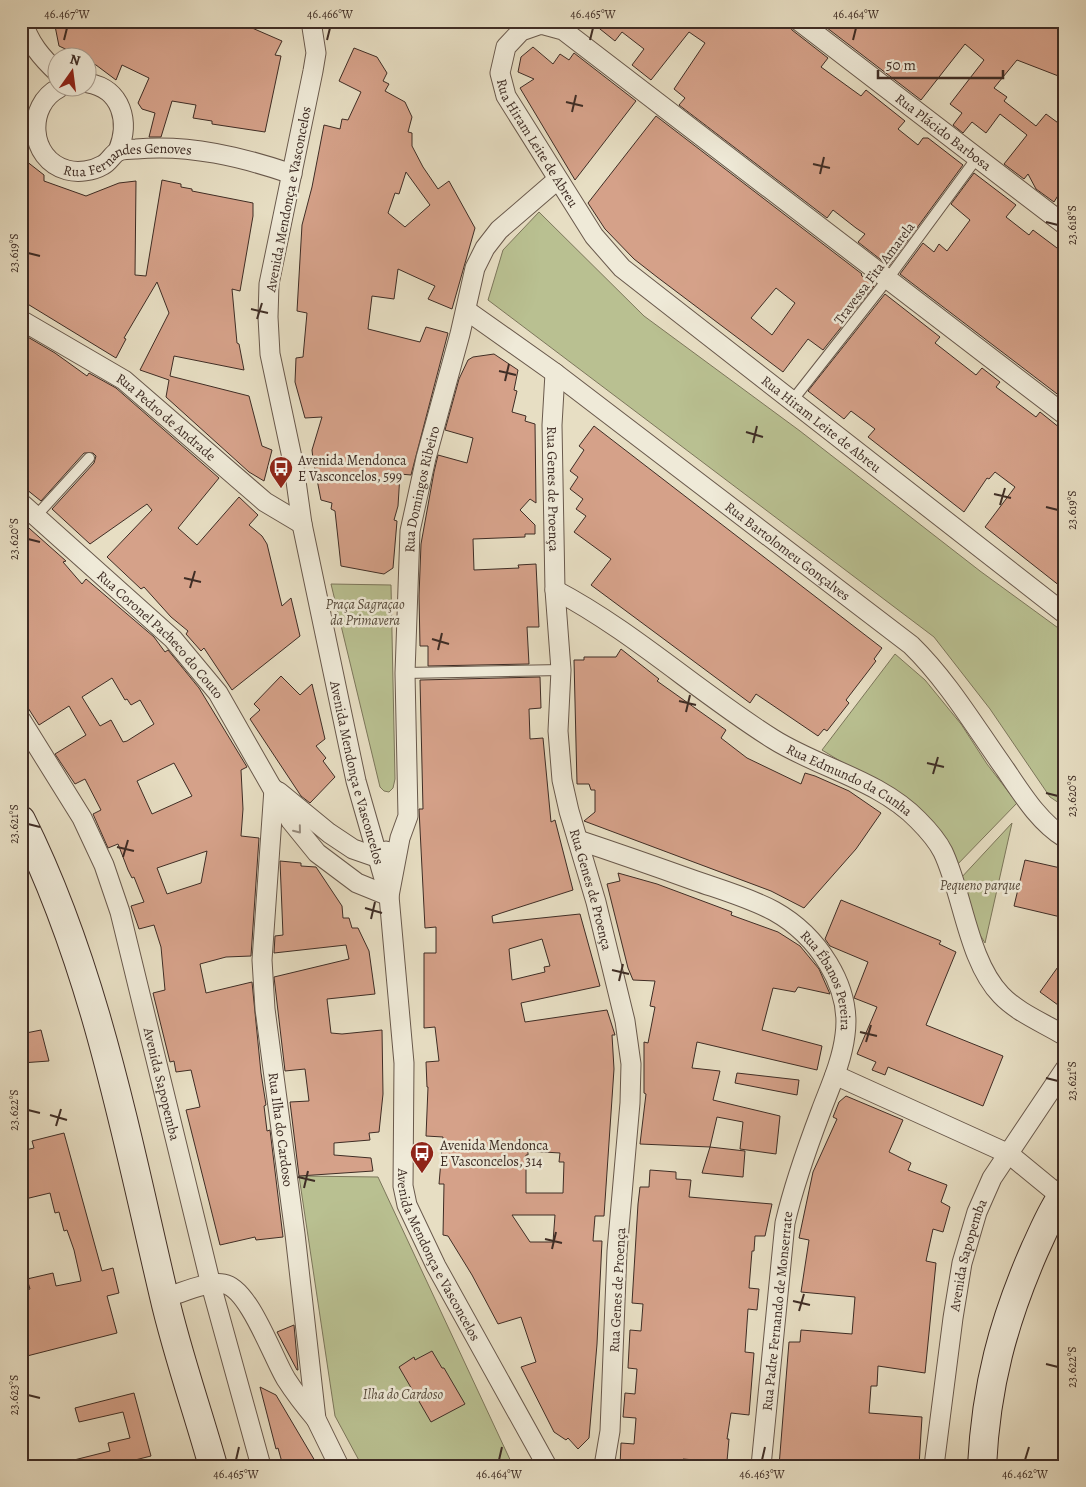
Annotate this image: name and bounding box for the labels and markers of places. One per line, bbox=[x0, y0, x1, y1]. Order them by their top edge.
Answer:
place label: Avenida Mendonca E Vasconcelos, 599 bbox=[297, 451, 407, 486]
bus stop icon: Avenida Mendonca E Vasconcelos, 599 bbox=[268, 455, 294, 489]
place label: Avenida Mendonca E Vasconcelos, 314 bbox=[439, 1136, 549, 1171]
bus stop icon: Avenida Mendonca E Vasconcelos, 314 bbox=[409, 1140, 435, 1174]

